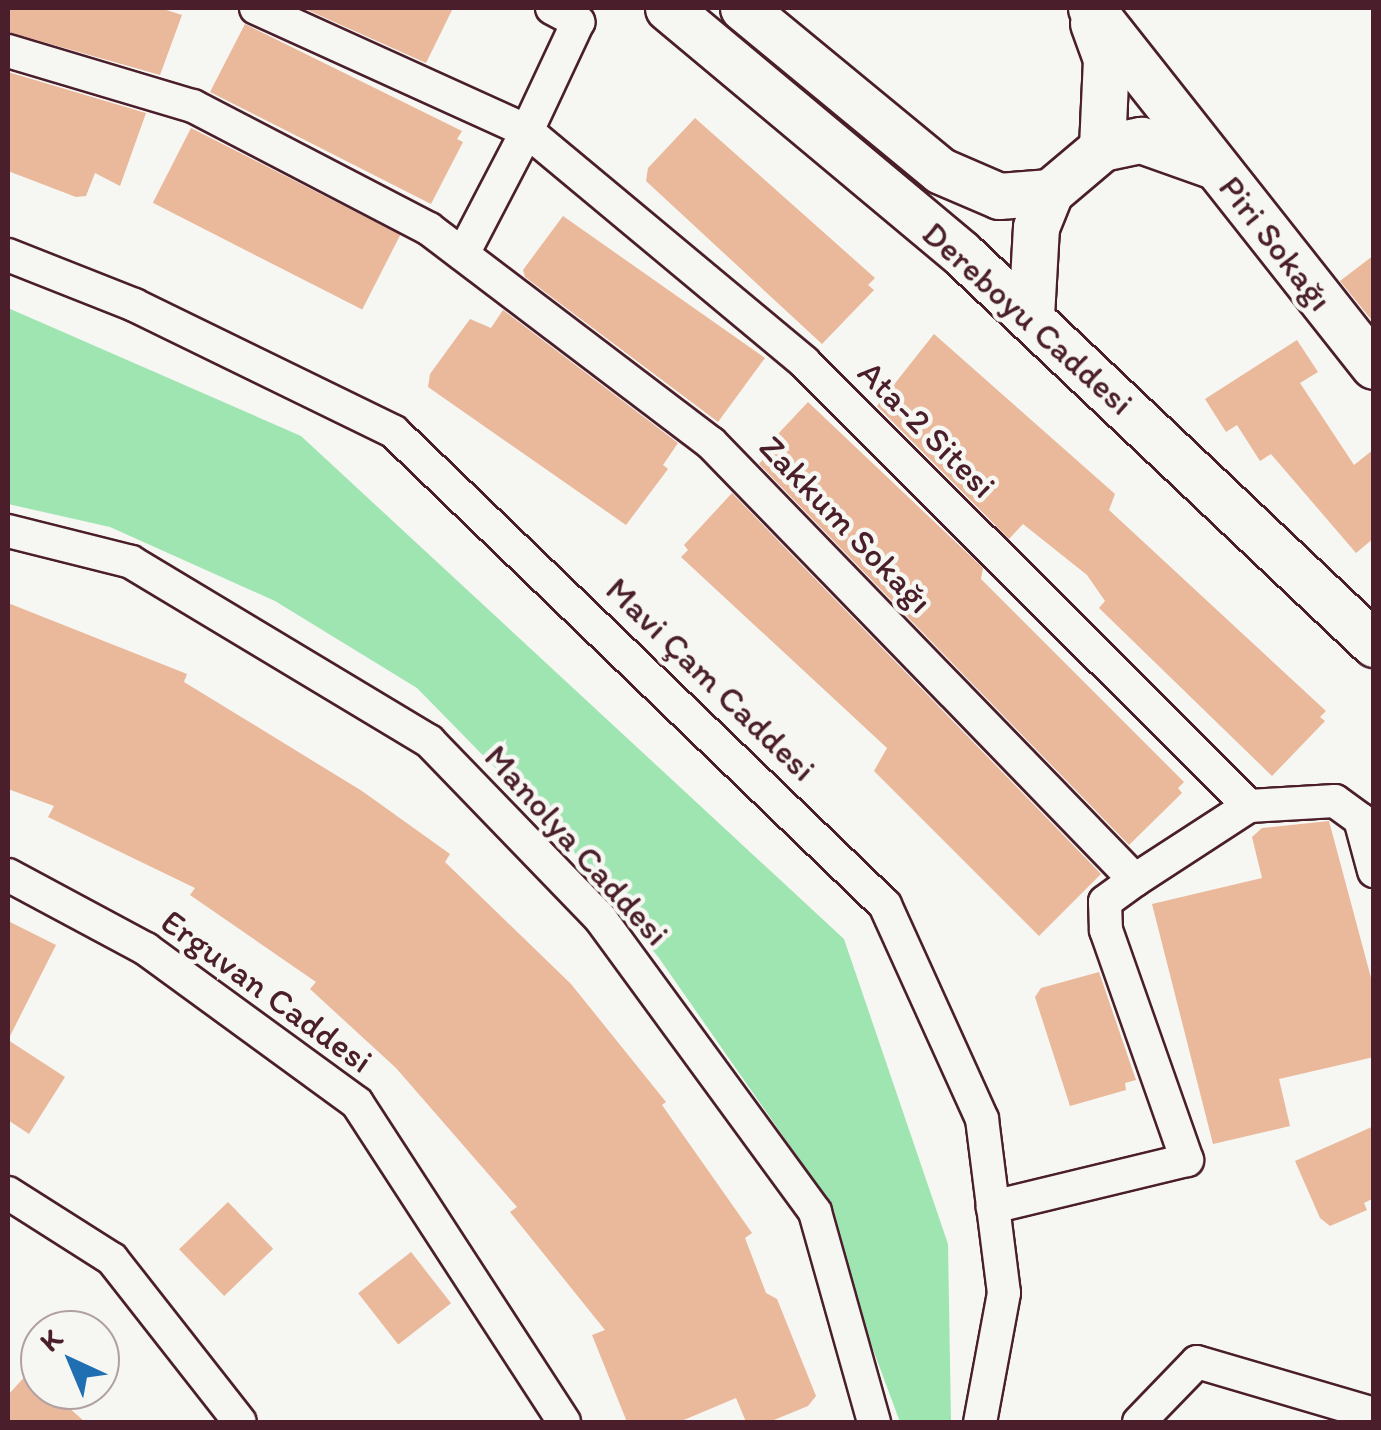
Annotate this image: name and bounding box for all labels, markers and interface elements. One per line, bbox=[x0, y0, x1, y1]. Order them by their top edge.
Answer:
street label: Piri Sokağı bbox=[1210, 167, 1342, 319]
street label: Dereboyu Caddesi bbox=[914, 212, 1142, 424]
street label: Ata-2 Sitesi bbox=[850, 352, 1004, 506]
street label: Zakkum Sokağı bbox=[751, 427, 941, 621]
street label: Mavi Çam Caddesi bbox=[597, 568, 825, 790]
street label: Manolya Caddesi bbox=[476, 736, 678, 954]
street label: Erguvan Caddesi bbox=[153, 900, 381, 1082]
north arrow bbox=[20, 1310, 120, 1410]
text: K bbox=[32, 1321, 69, 1358]

